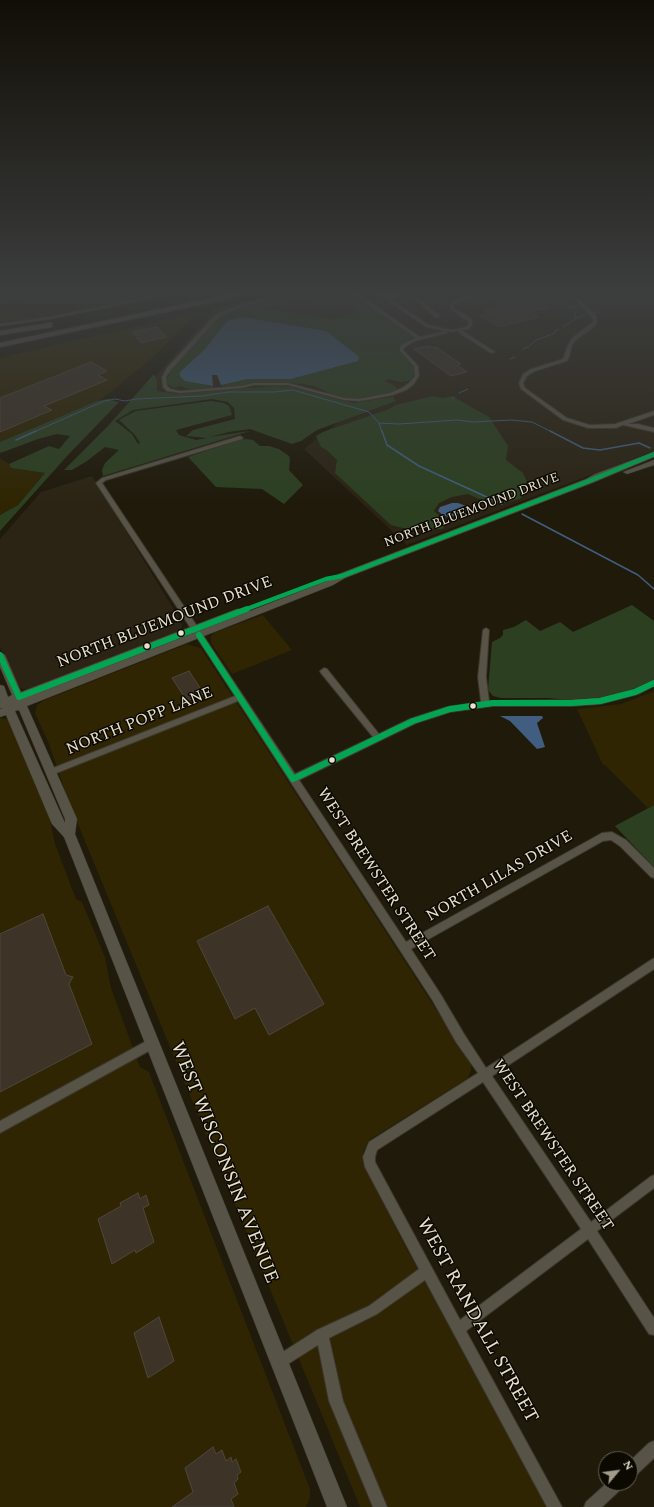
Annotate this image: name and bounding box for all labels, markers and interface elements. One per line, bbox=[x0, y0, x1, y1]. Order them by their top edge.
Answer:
street label: NORTH BLUEMOUND DRIVE bbox=[382, 470, 562, 552]
street label: NORTH BLUEMOUND DRIVE bbox=[55, 573, 275, 673]
unlabelled marker bbox=[176, 628, 186, 638]
unlabelled marker bbox=[142, 641, 152, 651]
street label: NORTH POPP LANE bbox=[64, 684, 216, 760]
unlabelled marker bbox=[468, 701, 478, 711]
unlabelled marker bbox=[327, 755, 337, 765]
street label: WEST BREWSTER STREET bbox=[312, 785, 438, 965]
street label: NORTH LILAS DRIVE bbox=[423, 827, 577, 927]
street label: WEST WISCONSIN AVENUE bbox=[164, 1039, 282, 1287]
street label: WEST BREWSTER STREET bbox=[487, 1057, 617, 1235]
street label: WEST RANDALL STREET bbox=[410, 1215, 542, 1427]
north arrow bbox=[598, 1451, 638, 1491]
text: N bbox=[618, 1457, 638, 1473]

